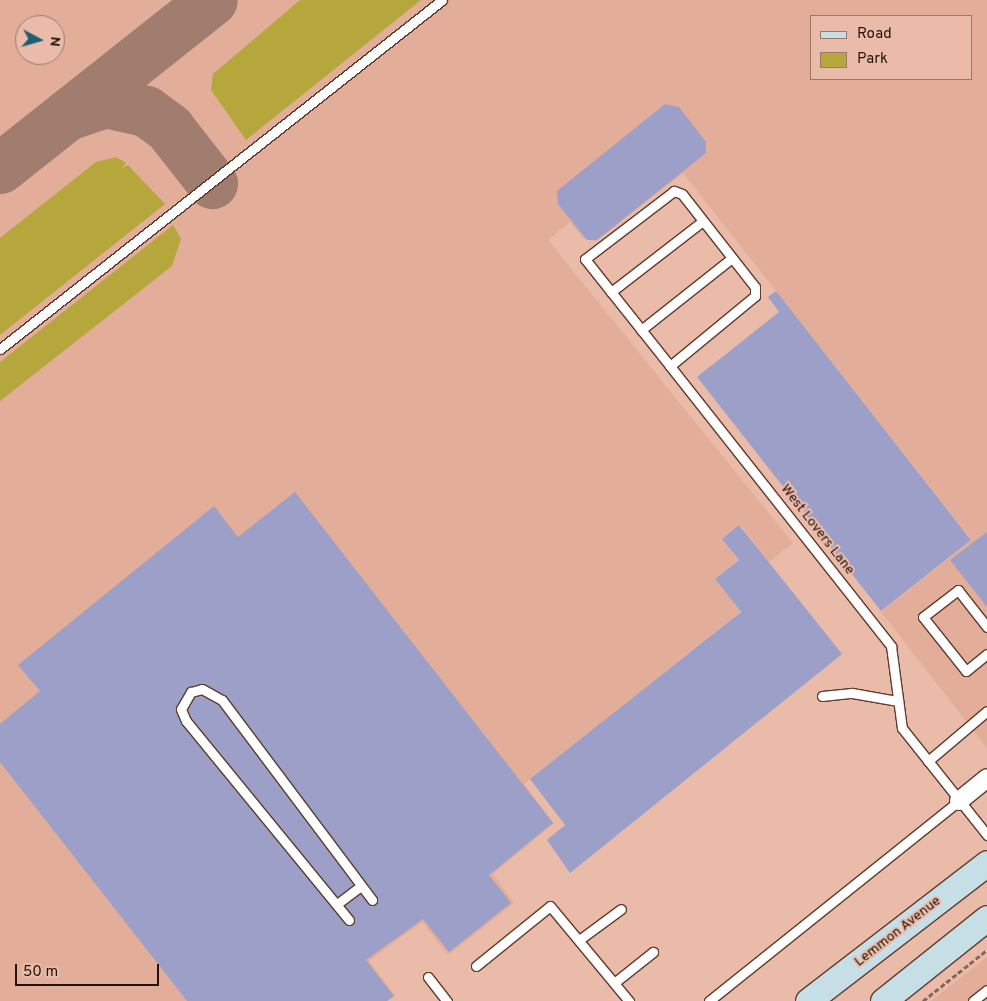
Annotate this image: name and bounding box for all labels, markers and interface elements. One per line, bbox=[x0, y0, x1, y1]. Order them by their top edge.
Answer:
north arrow bbox=[15, 15, 65, 65]
legend bbox=[810, 15, 972, 80]
text: Road bbox=[857, 25, 892, 44]
text: N bbox=[45, 36, 63, 47]
text: Park bbox=[857, 50, 888, 69]
street label: West Lovers Lane bbox=[776, 481, 858, 579]
street label: Lemmon Avenue bbox=[851, 893, 945, 971]
scale bar bbox=[18, 954, 161, 986]
text: 50 m bbox=[23, 963, 58, 982]

